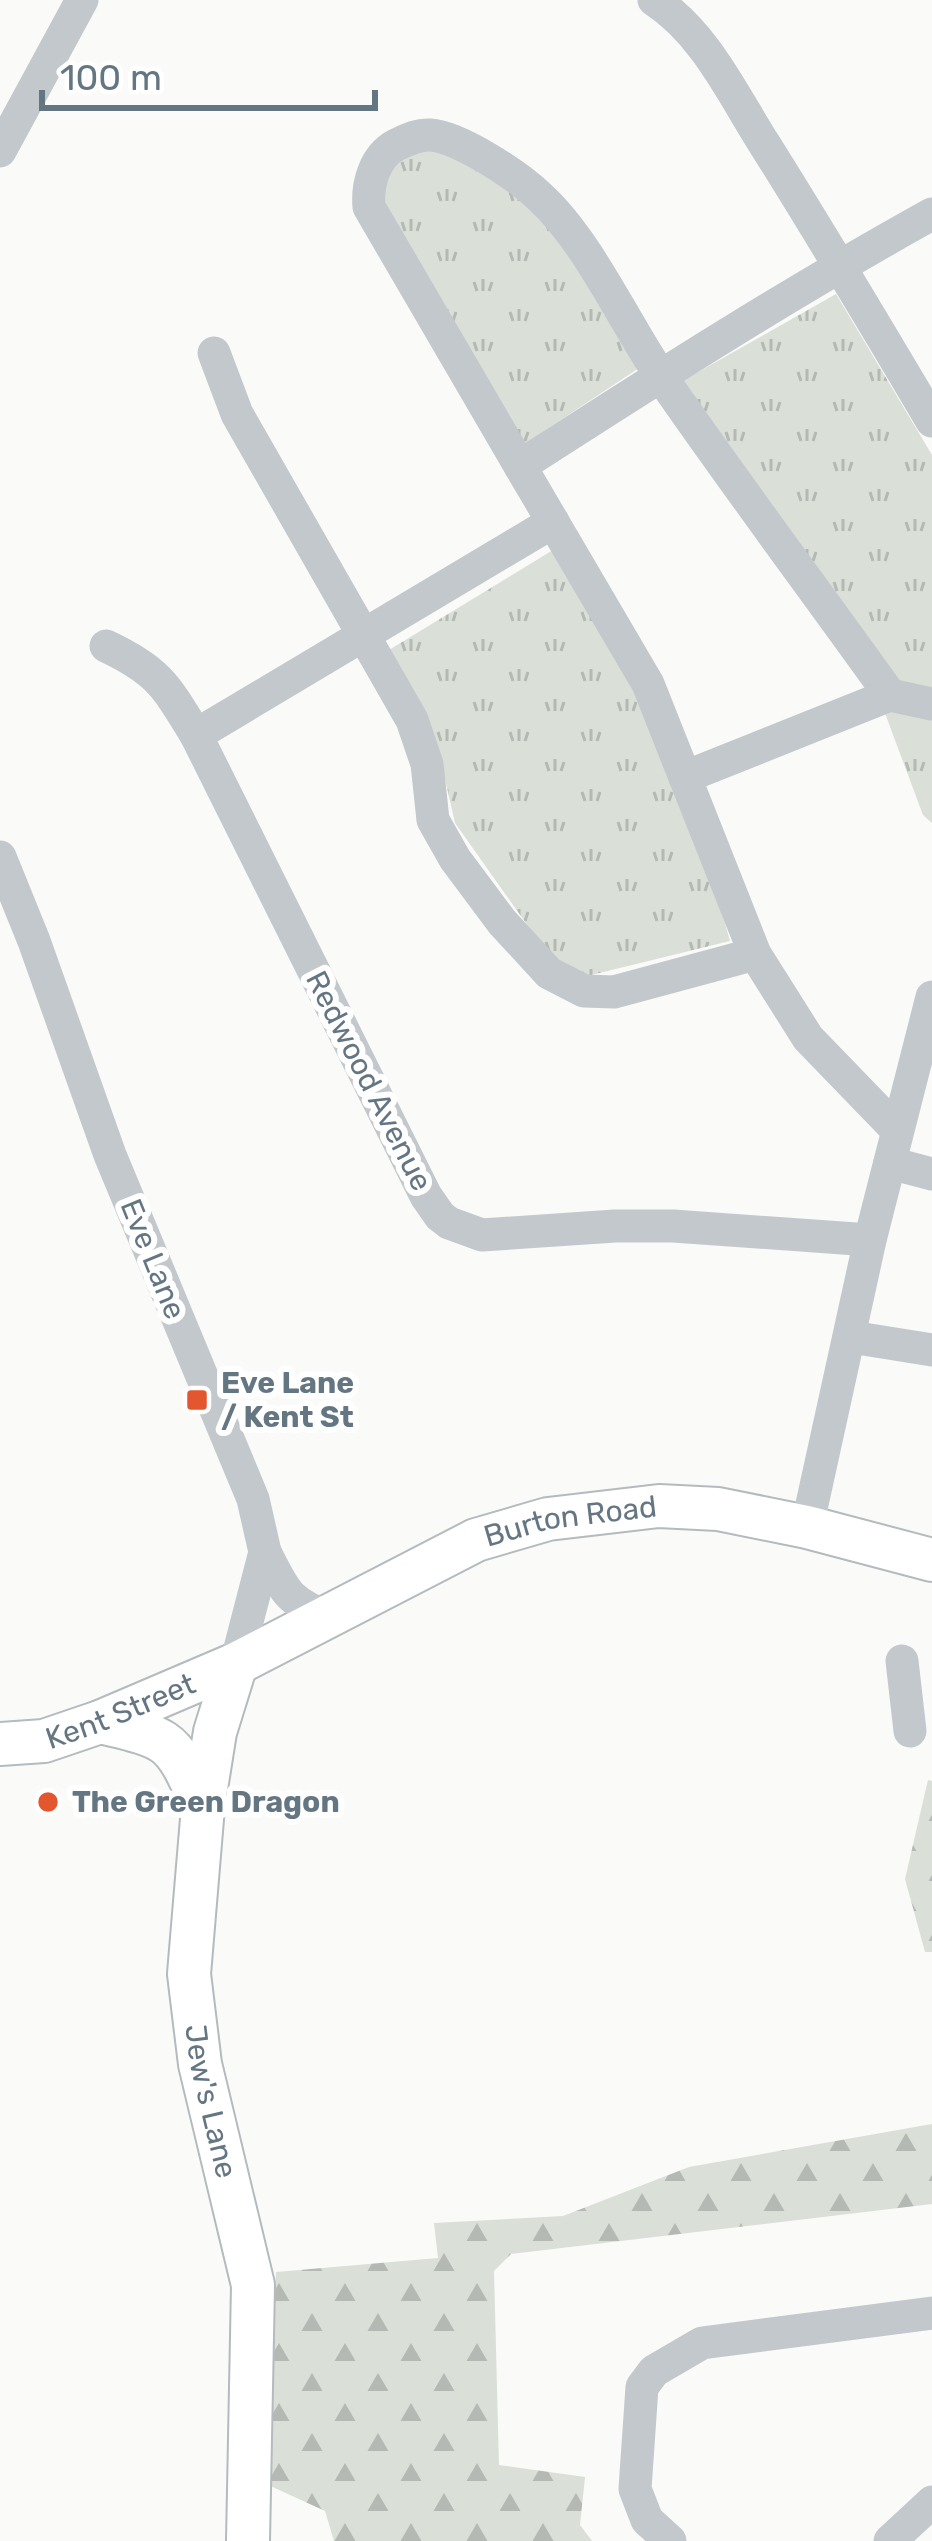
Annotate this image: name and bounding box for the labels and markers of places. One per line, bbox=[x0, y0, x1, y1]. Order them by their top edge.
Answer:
place label: Eve Lane / Kent St bbox=[221, 1365, 354, 1435]
marker: Eve Lane / Kent St bbox=[184, 1387, 210, 1413]
place label: The Green Dragon bbox=[72, 1784, 340, 1820]
marker: The Green Dragon bbox=[35, 1789, 61, 1815]

